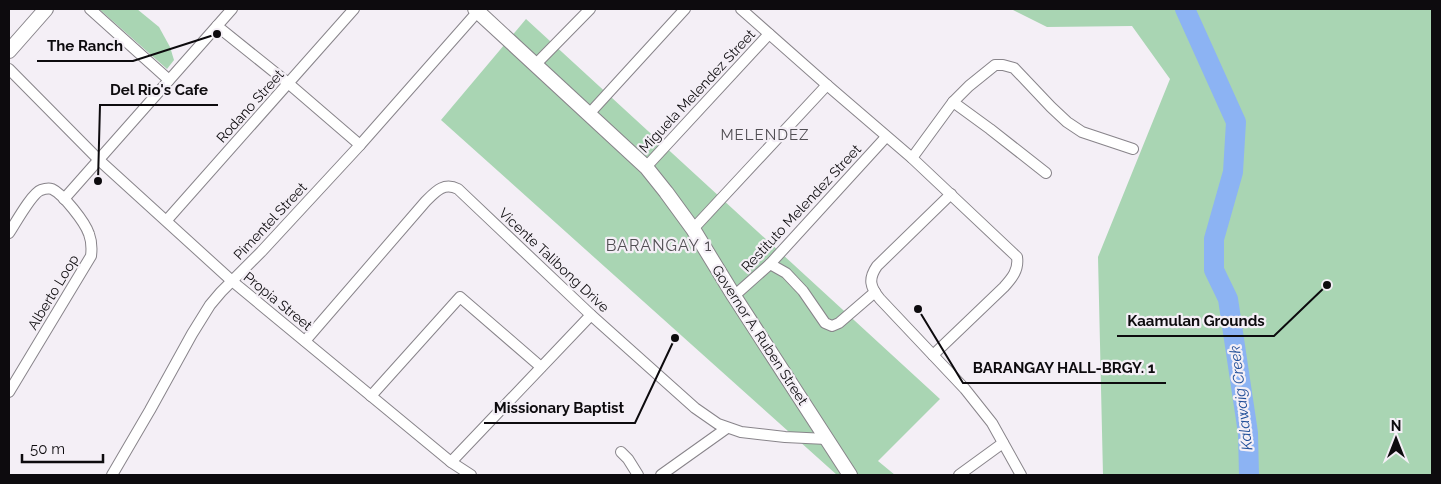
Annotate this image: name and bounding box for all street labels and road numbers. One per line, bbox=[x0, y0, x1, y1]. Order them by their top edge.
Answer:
street label: Miguela Melendez Street bbox=[636, 26, 758, 156]
street label: Rodano Street bbox=[213, 66, 287, 146]
street label: Restituto Melendez Street bbox=[738, 141, 864, 275]
street label: Pimentel Street bbox=[230, 179, 310, 263]
street label: Vicente Talibong Drive bbox=[496, 205, 612, 315]
street label: Alberto Loop bbox=[24, 251, 82, 332]
street label: Governor A. Ruben Street bbox=[709, 262, 811, 408]
street label: Propia Street bbox=[241, 269, 316, 334]

